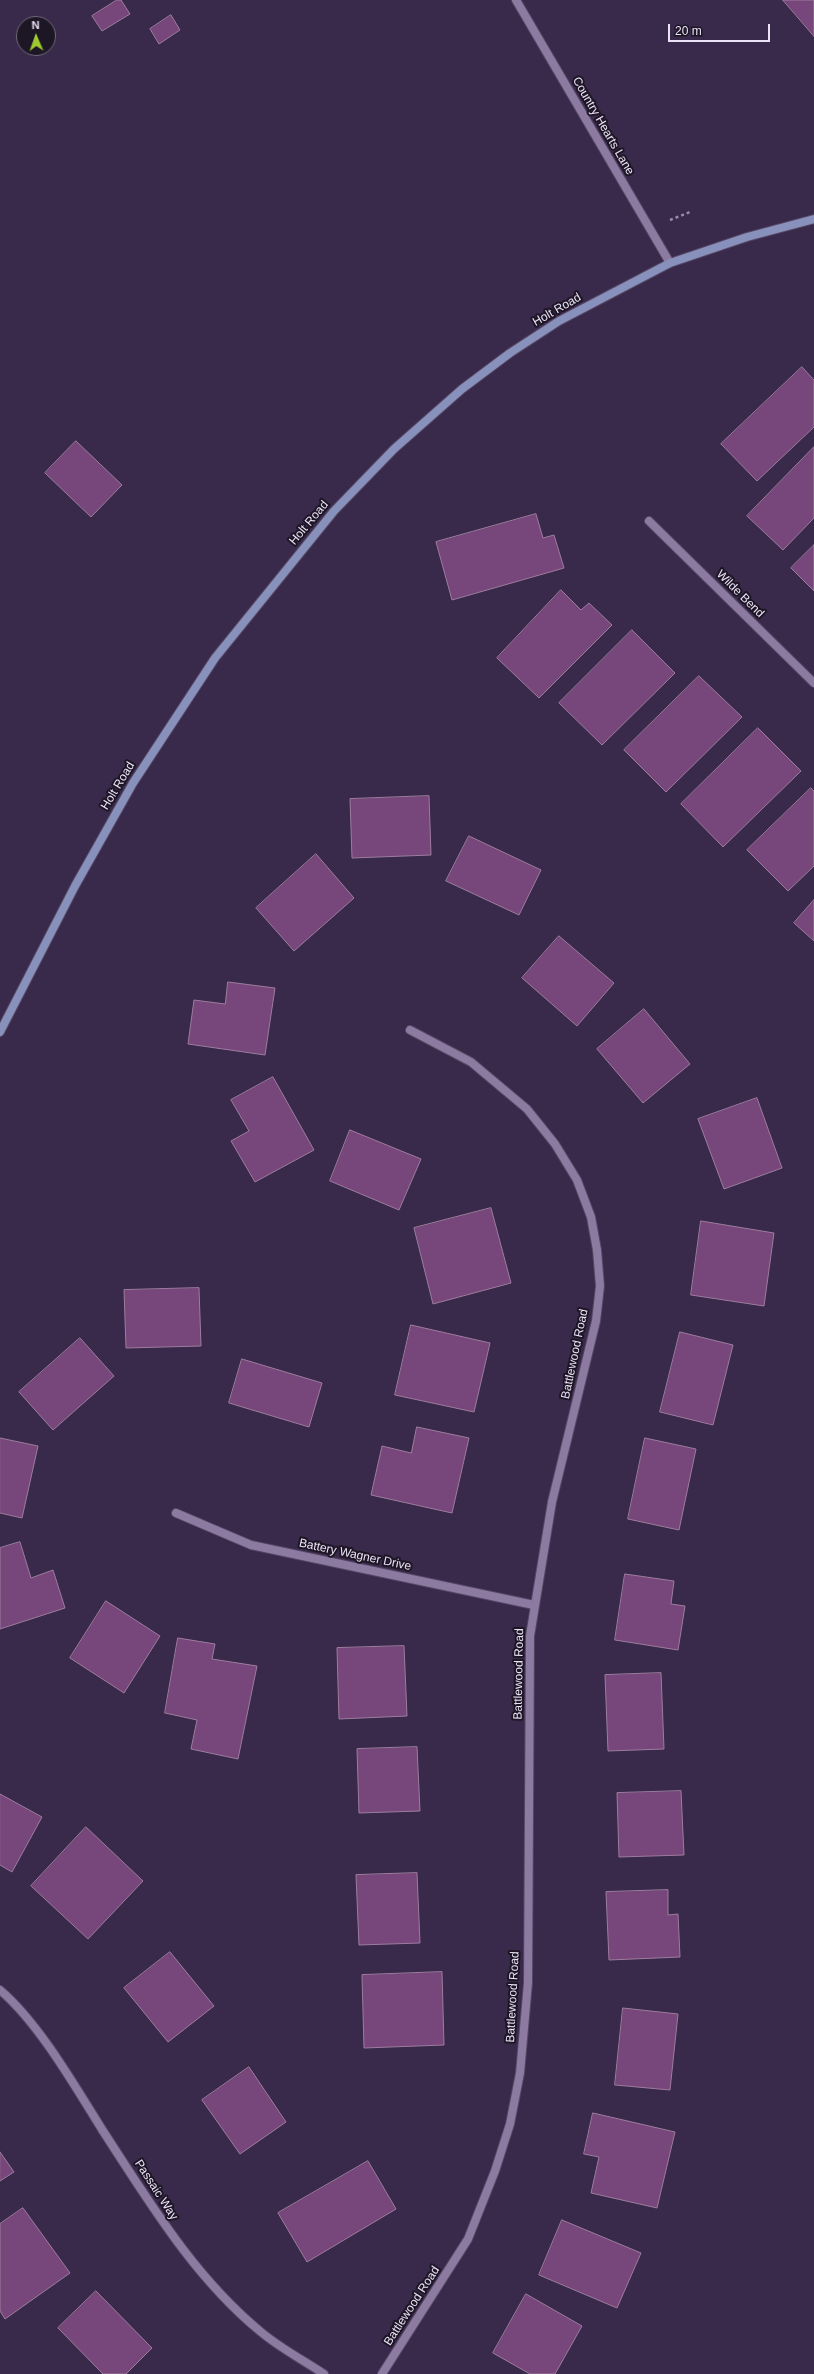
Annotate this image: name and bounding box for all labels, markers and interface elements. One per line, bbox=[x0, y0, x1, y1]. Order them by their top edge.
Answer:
north arrow bbox=[16, 16, 56, 56]
scale bar bbox=[670, 16, 772, 42]
text: N bbox=[31, 19, 40, 31]
text: 20 m bbox=[675, 24, 702, 38]
street label: Country Hearts Lane bbox=[569, 74, 637, 178]
street label: Holt Road bbox=[530, 290, 584, 330]
street label: Holt Road bbox=[286, 498, 332, 548]
street label: Wilde Bend bbox=[713, 567, 767, 621]
street label: Holt Road bbox=[98, 759, 138, 813]
street label: Battlewood Road bbox=[558, 1308, 592, 1400]
street label: Battery Wagner Drive bbox=[298, 1536, 412, 1574]
street label: Battlewood Road bbox=[511, 1628, 527, 1720]
street label: Battlewood Road bbox=[503, 1951, 523, 2043]
street label: Passaic Way bbox=[131, 2157, 181, 2223]
street label: Battlewood Road bbox=[381, 2264, 443, 2348]

